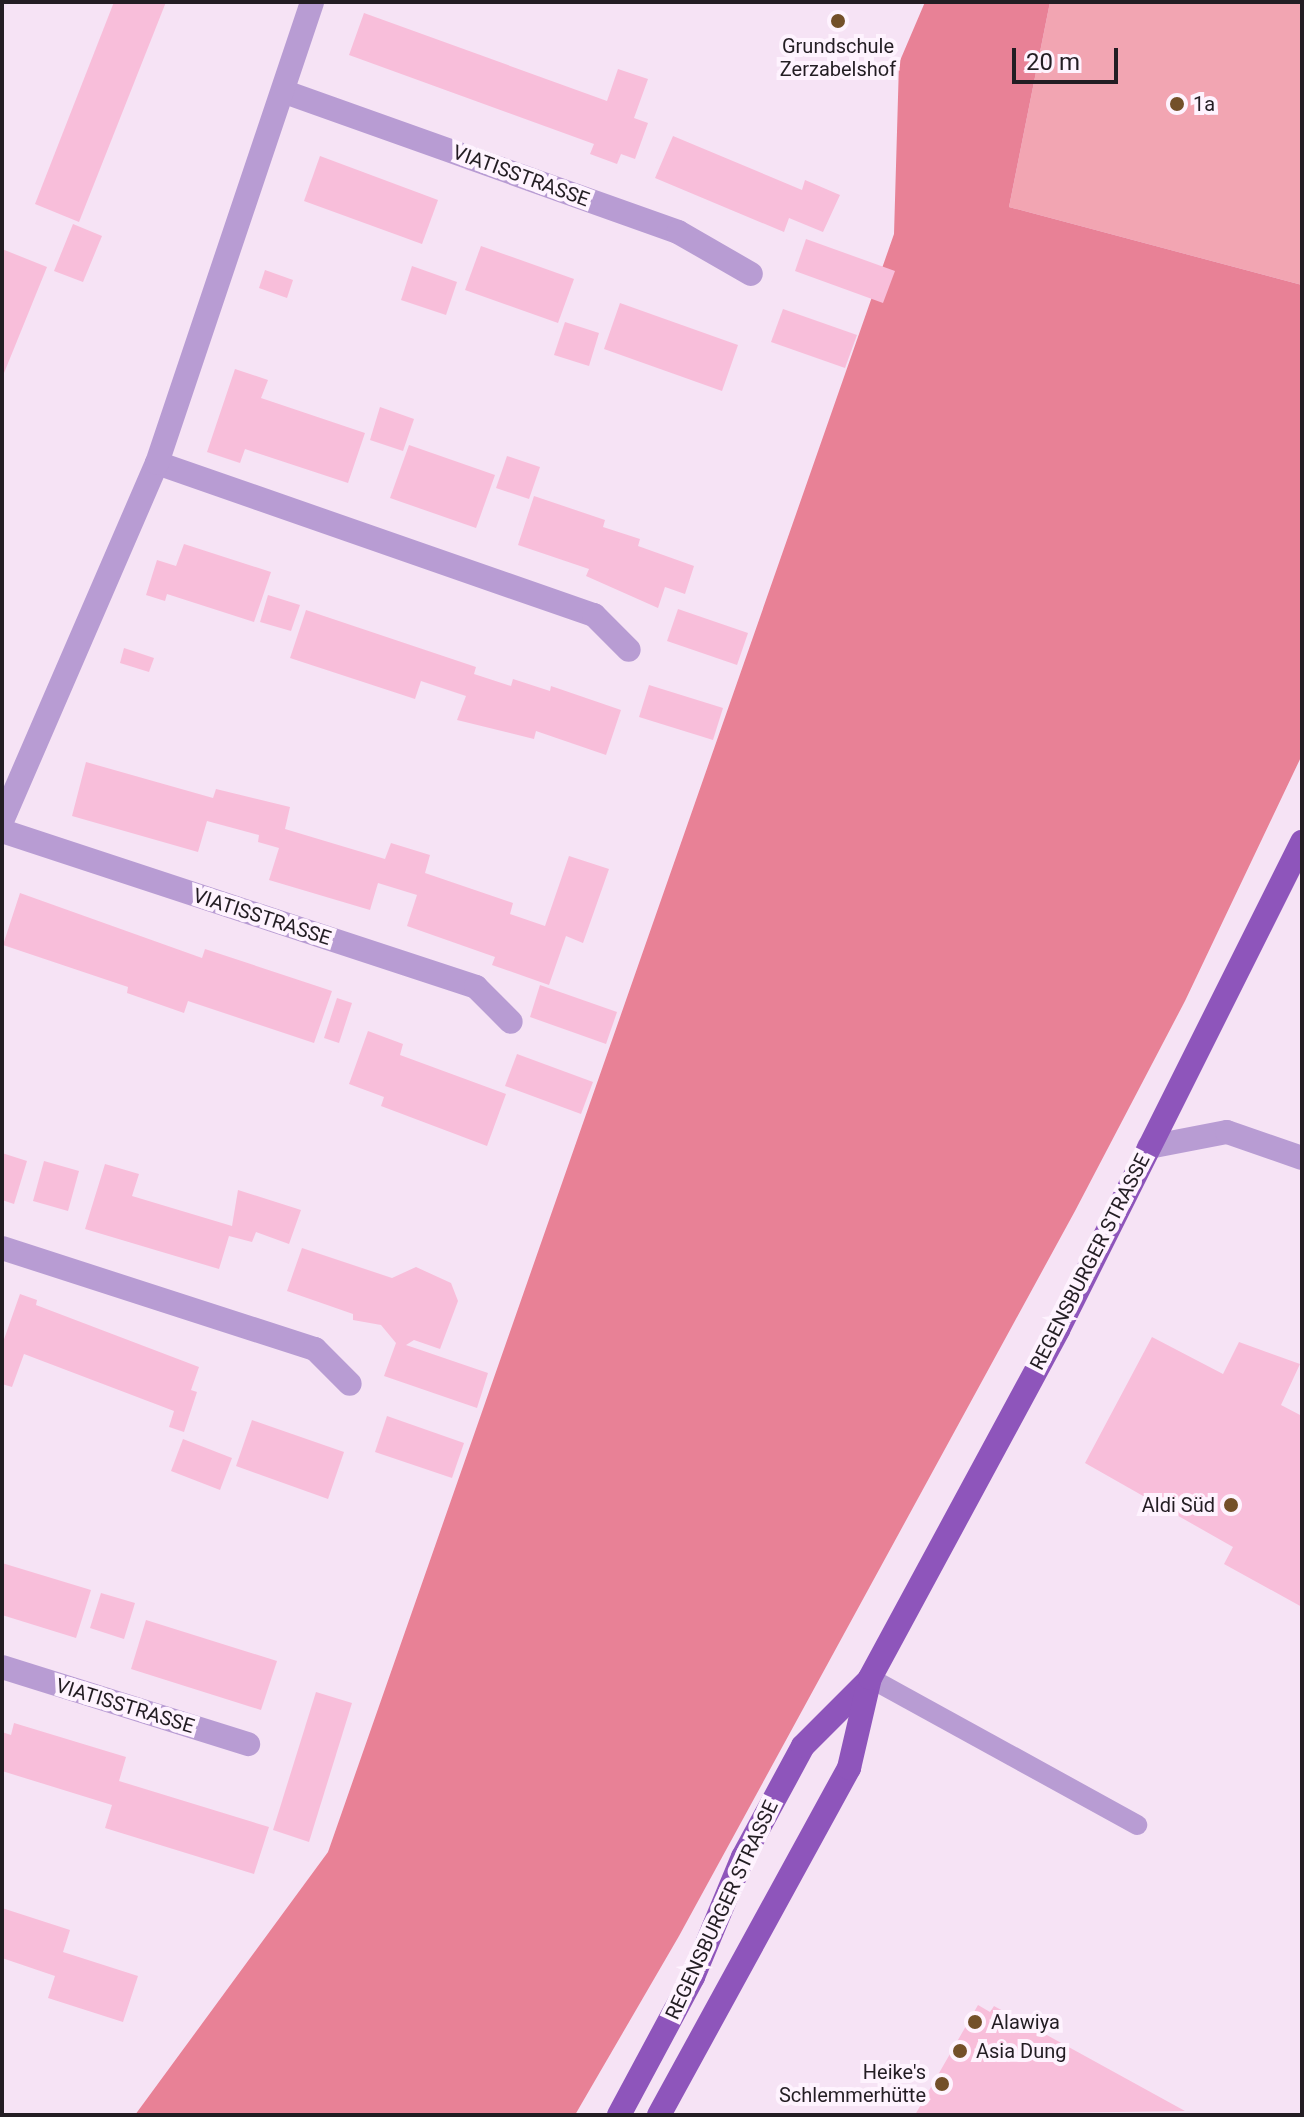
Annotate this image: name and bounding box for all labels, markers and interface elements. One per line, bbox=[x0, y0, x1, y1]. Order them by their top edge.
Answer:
marker: Grundschule Zerzabelshof bbox=[829, 12, 847, 30]
scale bar bbox=[1016, 32, 1122, 82]
place label: Grundschule Zerzabelshof bbox=[780, 34, 896, 81]
text: 20 m bbox=[1026, 48, 1080, 76]
place label: 1a bbox=[1193, 92, 1215, 116]
marker: 1a bbox=[1168, 95, 1186, 113]
street label: VIATISSTRASSE bbox=[449, 140, 593, 212]
street label: VIATISSTRASSE bbox=[190, 883, 334, 951]
street label: REGENSBURGER STRASSE bbox=[1025, 1150, 1155, 1374]
place label: Aldi Süd bbox=[1142, 1493, 1215, 1517]
marker: Aldi Süd bbox=[1222, 1496, 1240, 1514]
street label: VIATISSTRASSE bbox=[53, 1674, 197, 1738]
street label: REGENSBURGER STRASSE bbox=[661, 1797, 783, 2023]
place label: Alawiya bbox=[991, 2010, 1060, 2034]
marker: Alawiya bbox=[966, 2013, 984, 2031]
place label: Asia Dung bbox=[976, 2039, 1066, 2063]
marker: Asia Dung bbox=[951, 2042, 969, 2060]
place label: Heike's Schlemmerhütte bbox=[779, 2060, 926, 2107]
marker: Heike's Schlemmerhütte bbox=[933, 2075, 951, 2093]

